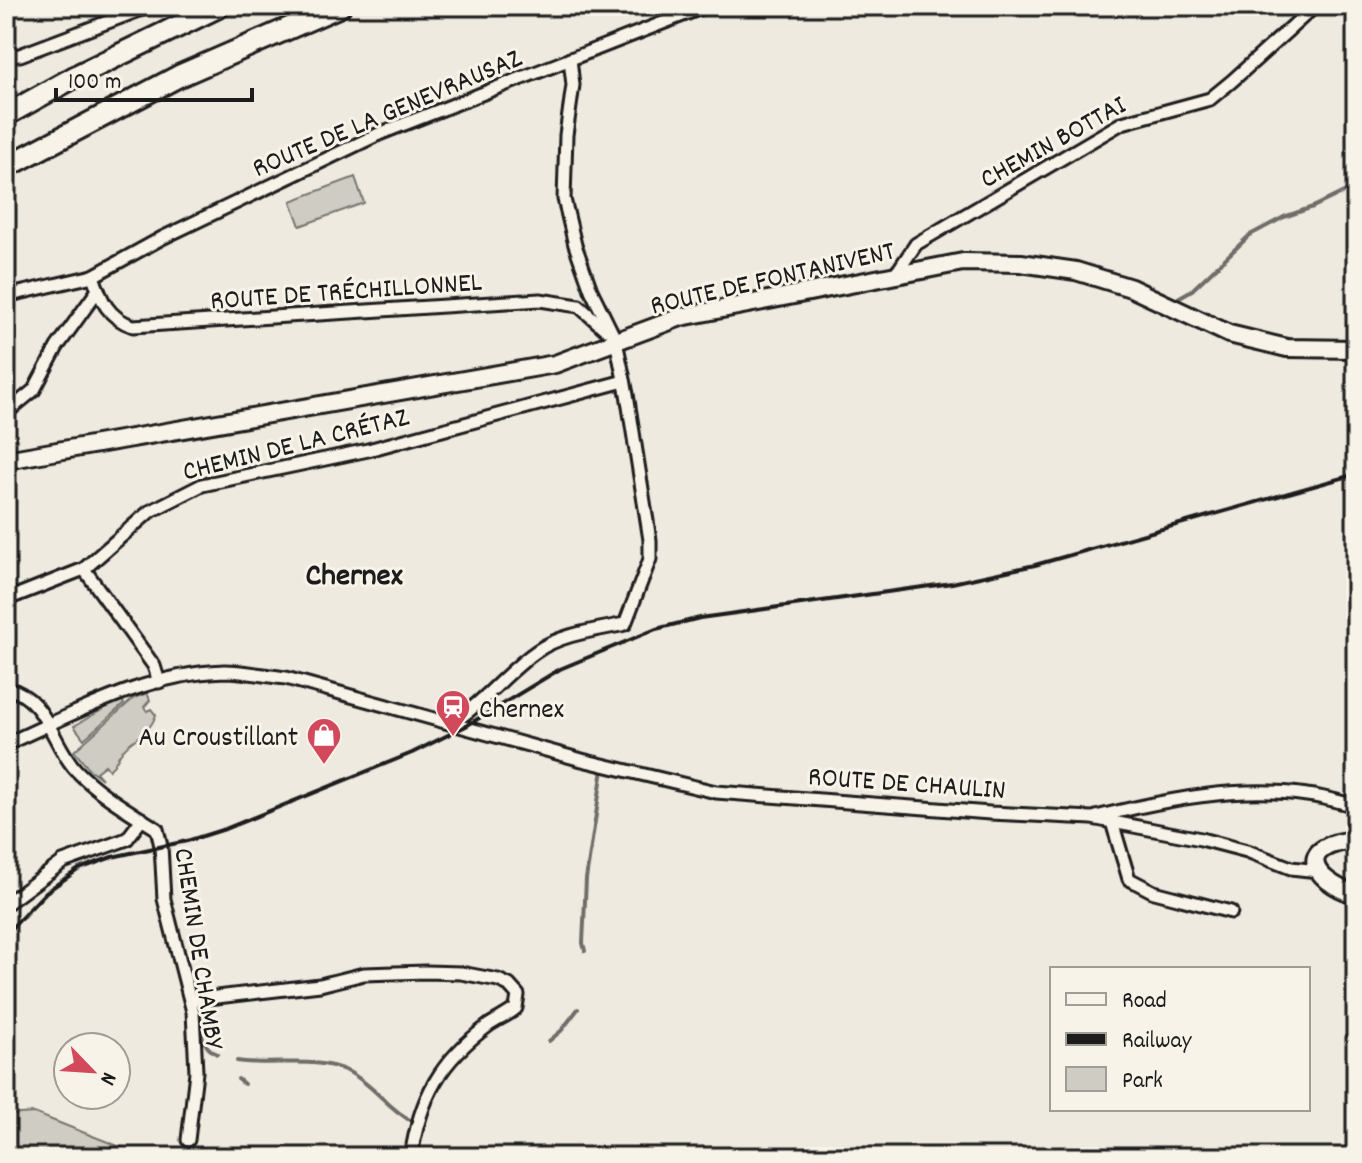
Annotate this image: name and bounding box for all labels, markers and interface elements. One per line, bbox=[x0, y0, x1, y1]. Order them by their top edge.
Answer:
street label: ROUTE DE LA GENEVRAUSAZ bbox=[247, 40, 530, 191]
scale bar bbox=[56, 52, 252, 102]
text: 100 m bbox=[68, 66, 121, 100]
street label: CHEMIN BOTTAI bbox=[974, 87, 1135, 201]
street label: ROUTE DE FONTANIVENT bbox=[647, 233, 899, 328]
street label: ROUTE DE TRÉCHILLONNEL bbox=[209, 265, 484, 323]
street label: CHEMIN DE LA CRÉTAZ bbox=[179, 399, 414, 494]
district label: Chernex bbox=[305, 555, 403, 601]
station icon: Chernex bbox=[434, 688, 472, 738]
place label: Chernex bbox=[479, 692, 564, 732]
shop icon: Au Croustillant bbox=[305, 716, 343, 766]
place label: Au Croustillant bbox=[139, 720, 298, 760]
street label: ROUTE DE CHAULIN bbox=[806, 759, 1007, 813]
street label: CHEMIN DE CHAMBY bbox=[160, 845, 232, 1053]
legend bbox=[1050, 967, 1310, 1111]
text: Road bbox=[1122, 985, 1167, 1019]
text: Railway bbox=[1122, 1025, 1193, 1059]
north arrow bbox=[52, 1031, 132, 1111]
text: Park bbox=[1122, 1065, 1163, 1099]
text: N bbox=[91, 1066, 123, 1090]

